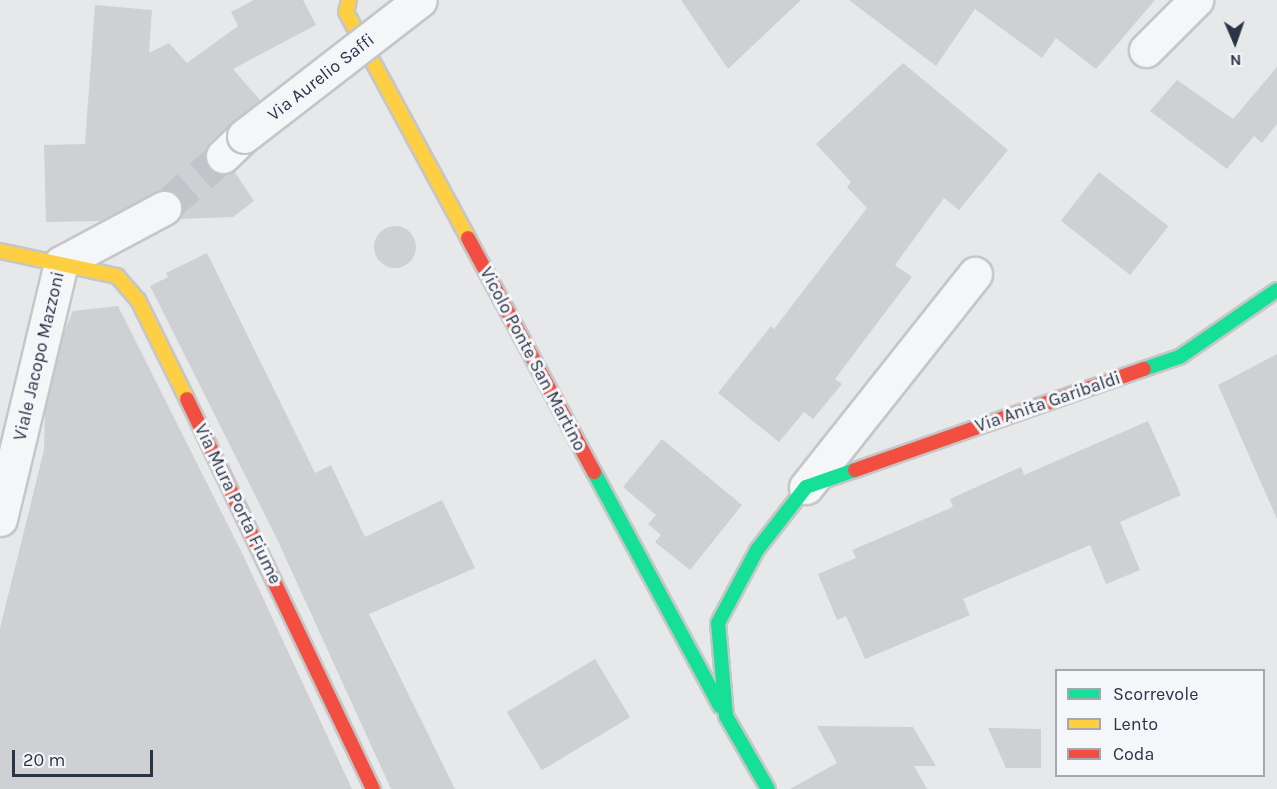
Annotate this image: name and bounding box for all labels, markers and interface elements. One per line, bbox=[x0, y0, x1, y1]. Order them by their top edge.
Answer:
north arrow bbox=[1205, 12, 1265, 72]
street label: Via Aurelio Saffi bbox=[263, 29, 379, 125]
text: N bbox=[1230, 51, 1242, 70]
street label: Vicolo Ponte San Martino bbox=[475, 263, 591, 455]
street label: Viale Jacopo Mazzoni bbox=[9, 269, 69, 443]
street label: Via Anita Garibaldi bbox=[973, 367, 1123, 437]
street label: Via Mura Porta Fiume bbox=[190, 420, 286, 588]
legend bbox=[1055, 669, 1265, 777]
text: Scorrevole bbox=[1113, 683, 1198, 705]
text: Lento bbox=[1113, 713, 1158, 735]
scale bar bbox=[15, 738, 156, 776]
text: Coda bbox=[1113, 743, 1154, 765]
text: 20 m bbox=[23, 749, 65, 771]

